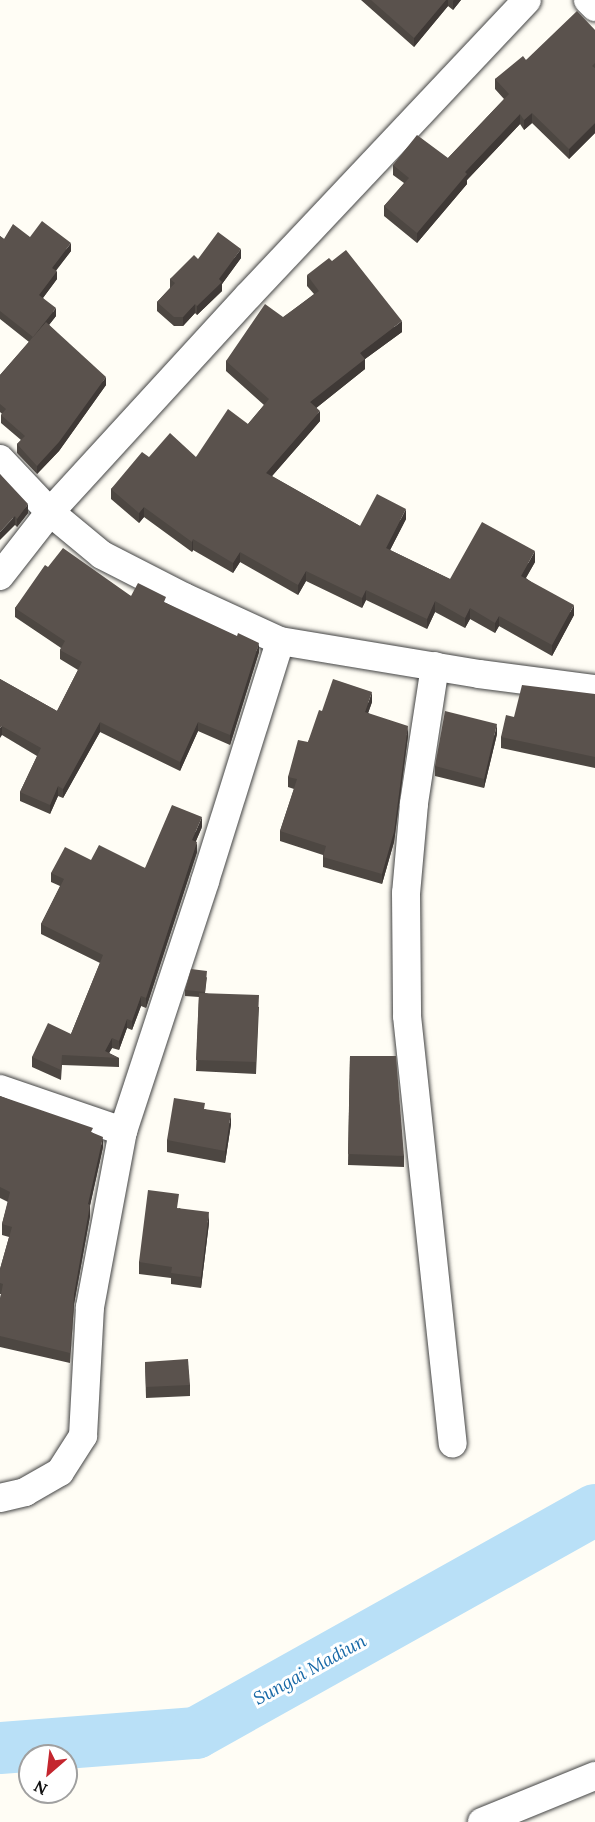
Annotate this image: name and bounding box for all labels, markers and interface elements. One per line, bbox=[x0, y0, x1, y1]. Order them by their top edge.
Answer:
water label: Sungai Madiun bbox=[250, 1630, 370, 1710]
north arrow bbox=[18, 1744, 78, 1804]
text: N bbox=[30, 1776, 51, 1800]

